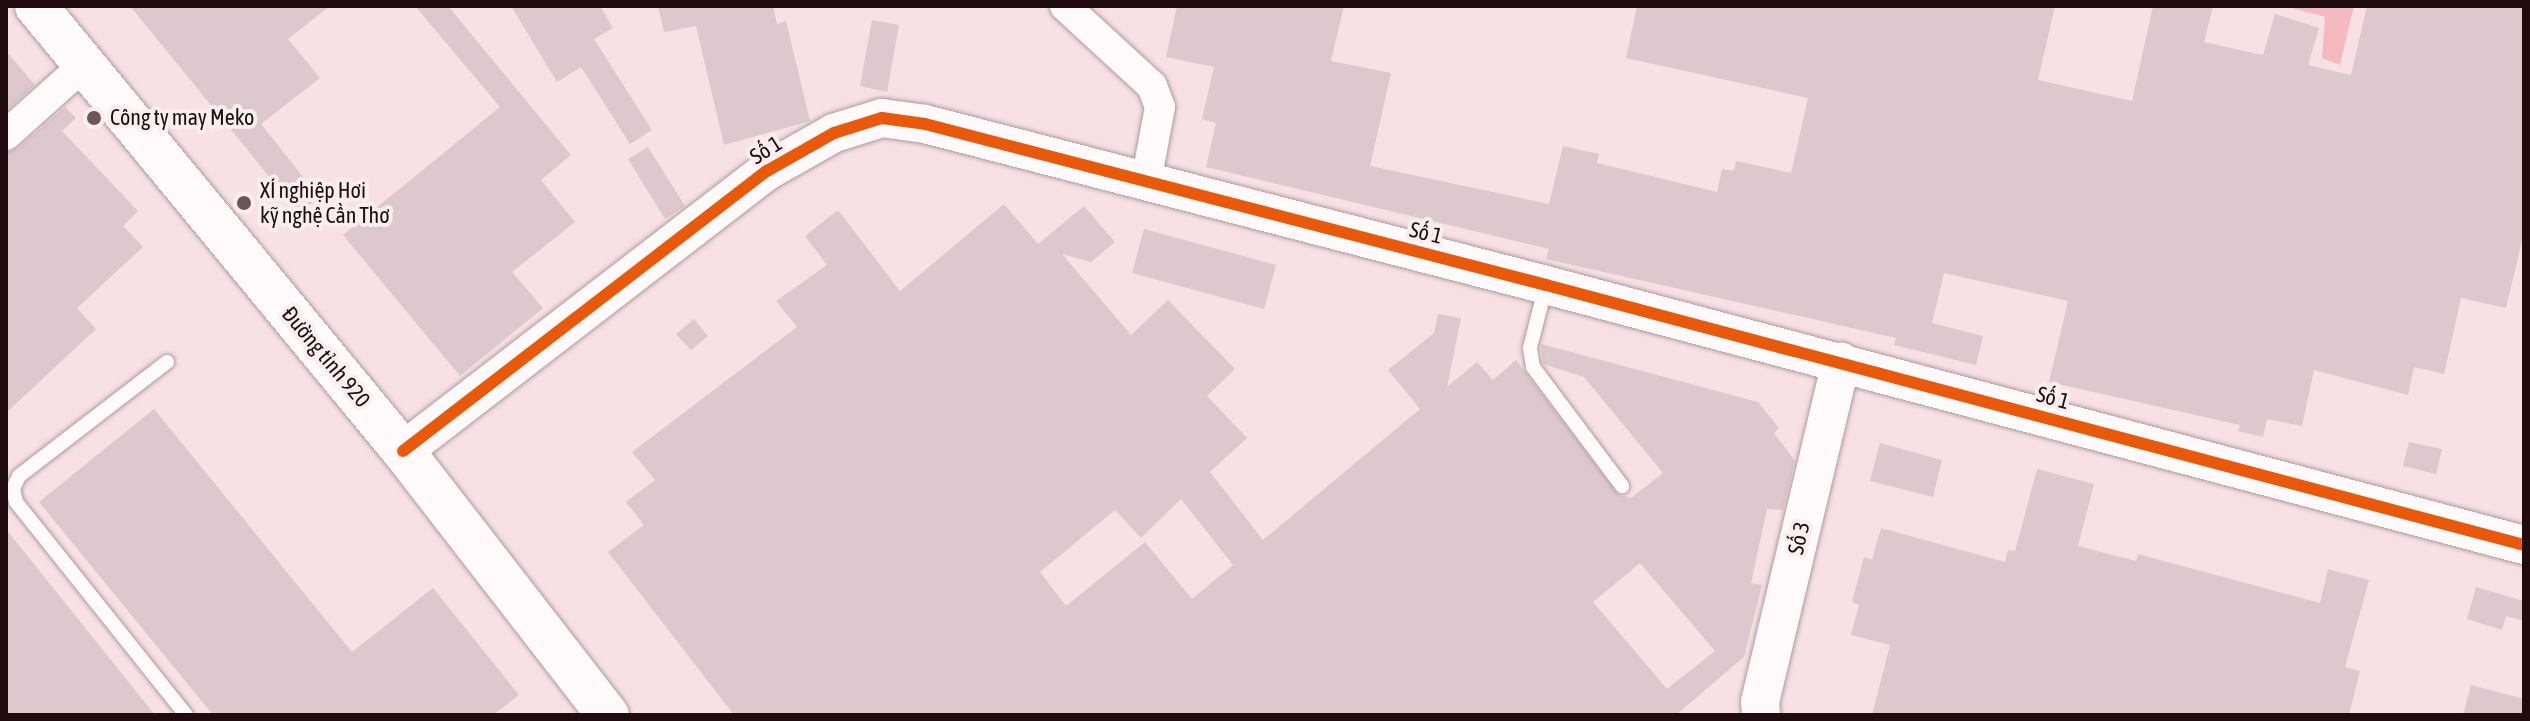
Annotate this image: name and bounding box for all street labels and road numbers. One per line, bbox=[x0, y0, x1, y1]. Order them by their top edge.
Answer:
street label: Số 1 bbox=[745, 130, 787, 170]
street label: Số 1 bbox=[1407, 216, 1445, 250]
street label: Đường tỉnh 920 bbox=[276, 301, 376, 413]
street label: Số 1 bbox=[2034, 381, 2072, 415]
street label: Số 3 bbox=[1782, 519, 1816, 557]

